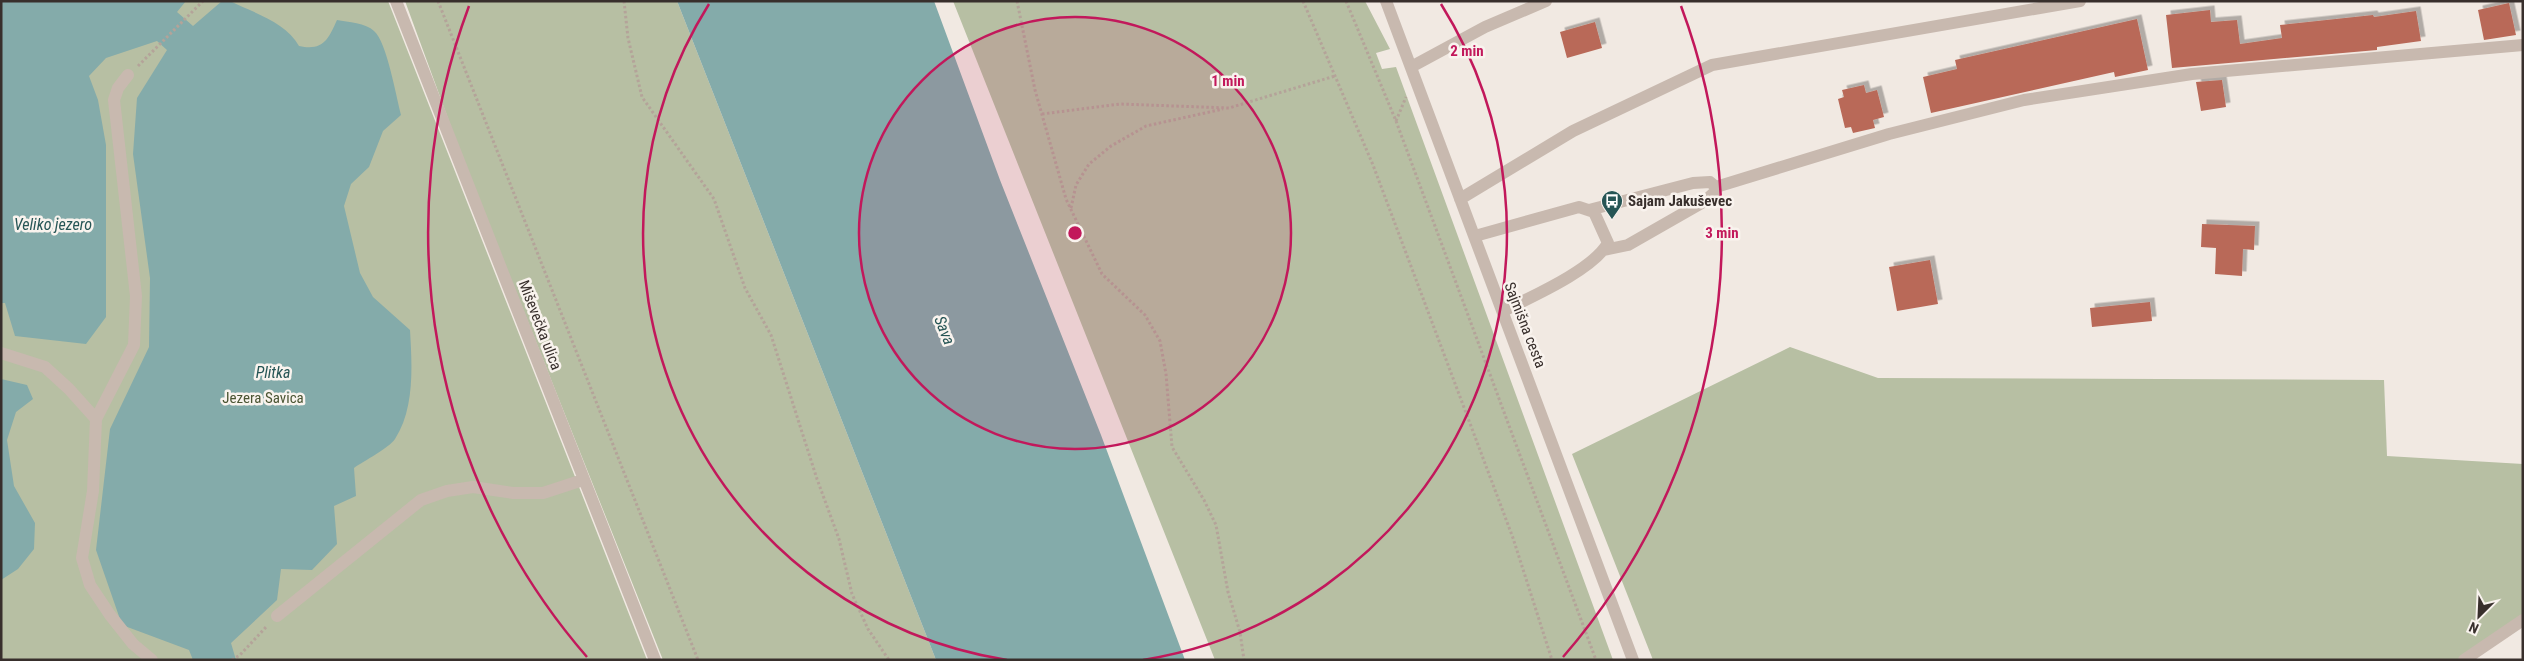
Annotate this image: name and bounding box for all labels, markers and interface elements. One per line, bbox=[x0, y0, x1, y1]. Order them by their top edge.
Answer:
text: 2 min bbox=[1450, 42, 1484, 60]
text: 1 min bbox=[1211, 72, 1245, 90]
bus stop icon: Sajam Jakuševec bbox=[1600, 189, 1624, 220]
place label: Sajam Jakuševec bbox=[1628, 192, 1732, 210]
water label: Veliko jezero bbox=[14, 215, 92, 234]
centre of rings bbox=[1066, 224, 1084, 242]
text: 3 min bbox=[1705, 224, 1739, 242]
street label: Miševečka ulica bbox=[515, 278, 565, 372]
street label: Sajmišna cesta bbox=[1500, 280, 1550, 370]
water label: Sava bbox=[930, 313, 959, 347]
water label: Plitka bbox=[256, 363, 290, 382]
park label: Jezera Savica bbox=[222, 389, 304, 407]
north arrow bbox=[2454, 591, 2504, 641]
text: N bbox=[2467, 619, 2481, 637]

